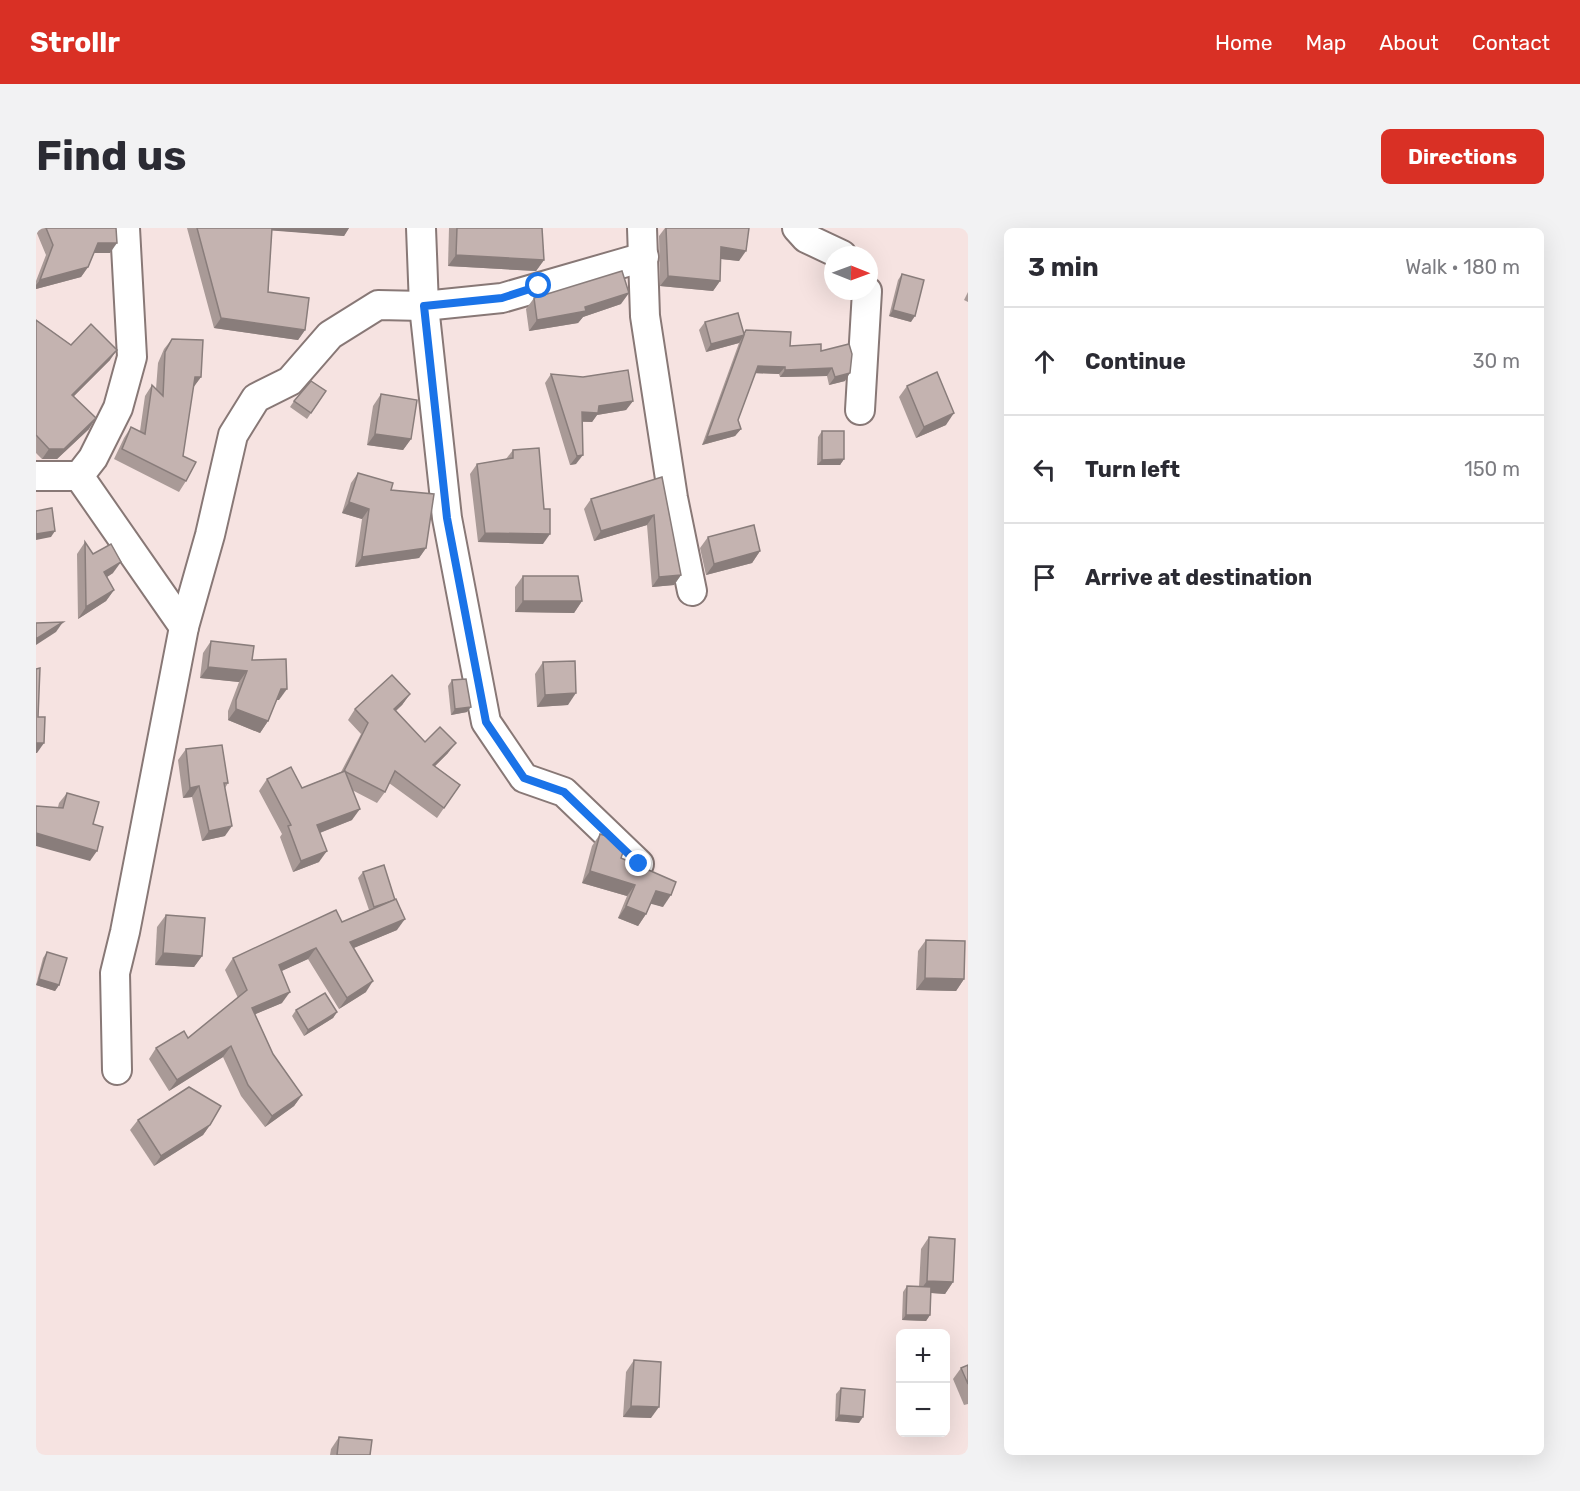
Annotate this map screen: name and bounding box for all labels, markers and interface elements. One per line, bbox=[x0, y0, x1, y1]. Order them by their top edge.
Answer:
text: Strollr bbox=[30, 26, 120, 59]
text: Home bbox=[1215, 30, 1272, 55]
text: Map bbox=[1305, 30, 1346, 55]
text: About bbox=[1379, 30, 1439, 55]
text: Contact bbox=[1472, 30, 1550, 55]
button: Directions bbox=[1381, 129, 1544, 184]
text: Find us bbox=[36, 131, 187, 181]
north arrow bbox=[824, 246, 878, 300]
text: 3 min bbox=[1028, 252, 1099, 283]
text: Walk · 180 m bbox=[1405, 255, 1520, 279]
route start bbox=[525, 272, 551, 298]
icon: ahead bbox=[1028, 345, 1061, 378]
text: Continue bbox=[1085, 348, 1186, 375]
text: 30 m bbox=[1473, 349, 1520, 373]
icon: left bbox=[1028, 453, 1061, 486]
text: Turn left bbox=[1085, 456, 1180, 483]
text: 150 m bbox=[1464, 457, 1520, 481]
icon: arrive bbox=[1028, 561, 1061, 594]
text: Arrive at destination bbox=[1085, 564, 1312, 591]
route end bbox=[625, 850, 651, 876]
map controls bbox=[896, 1329, 950, 1437]
button: + bbox=[896, 1329, 950, 1383]
button: − bbox=[896, 1383, 950, 1437]

